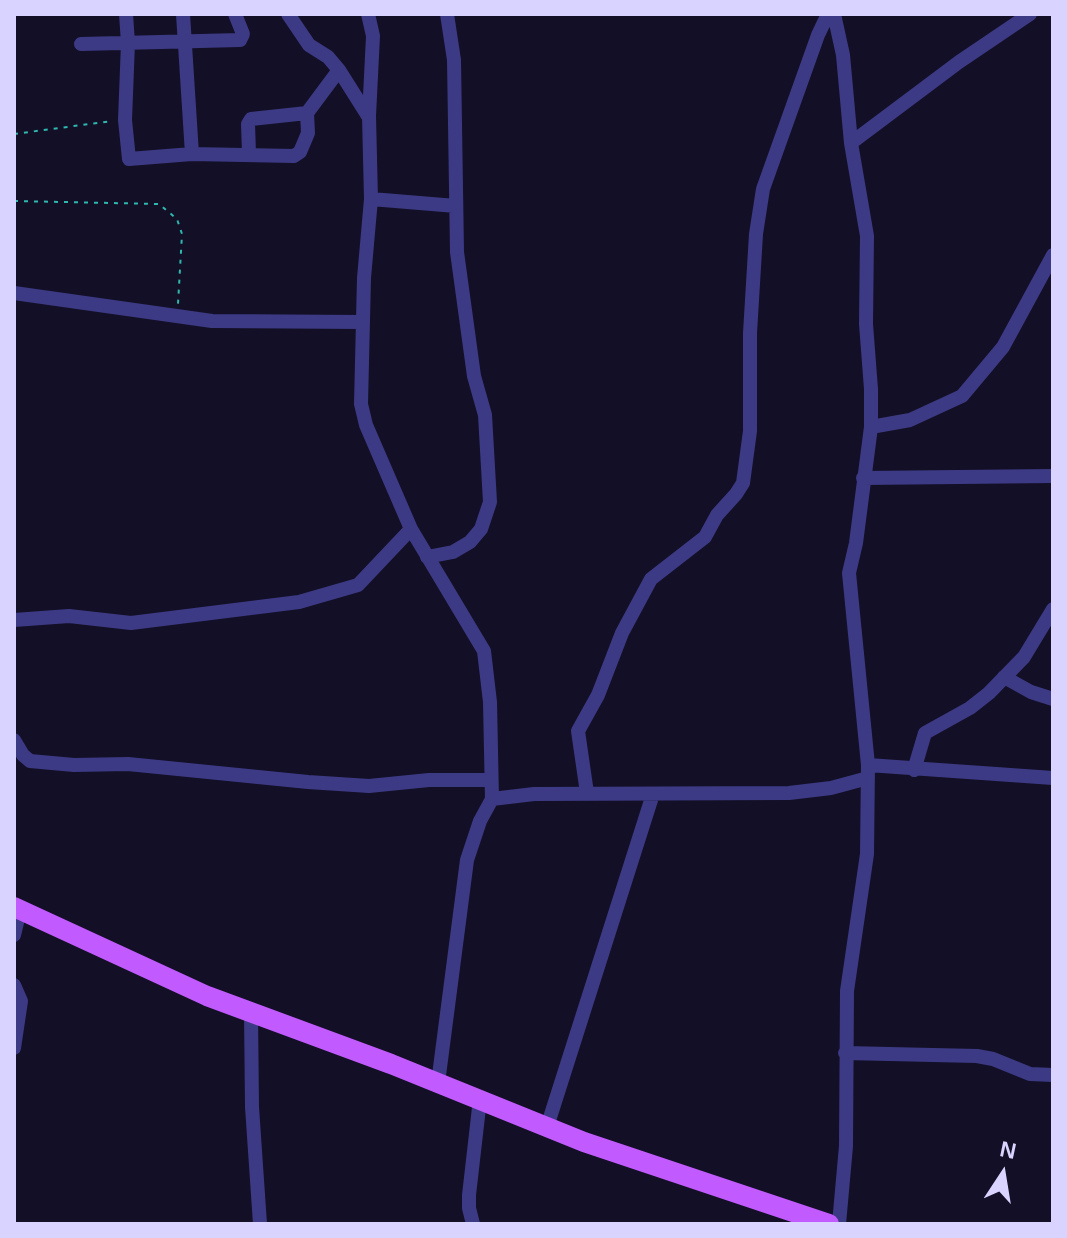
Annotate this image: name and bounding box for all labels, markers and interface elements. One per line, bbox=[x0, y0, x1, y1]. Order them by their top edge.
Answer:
north arrow bbox=[963, 1134, 1043, 1214]
text: N bbox=[998, 1136, 1018, 1164]

